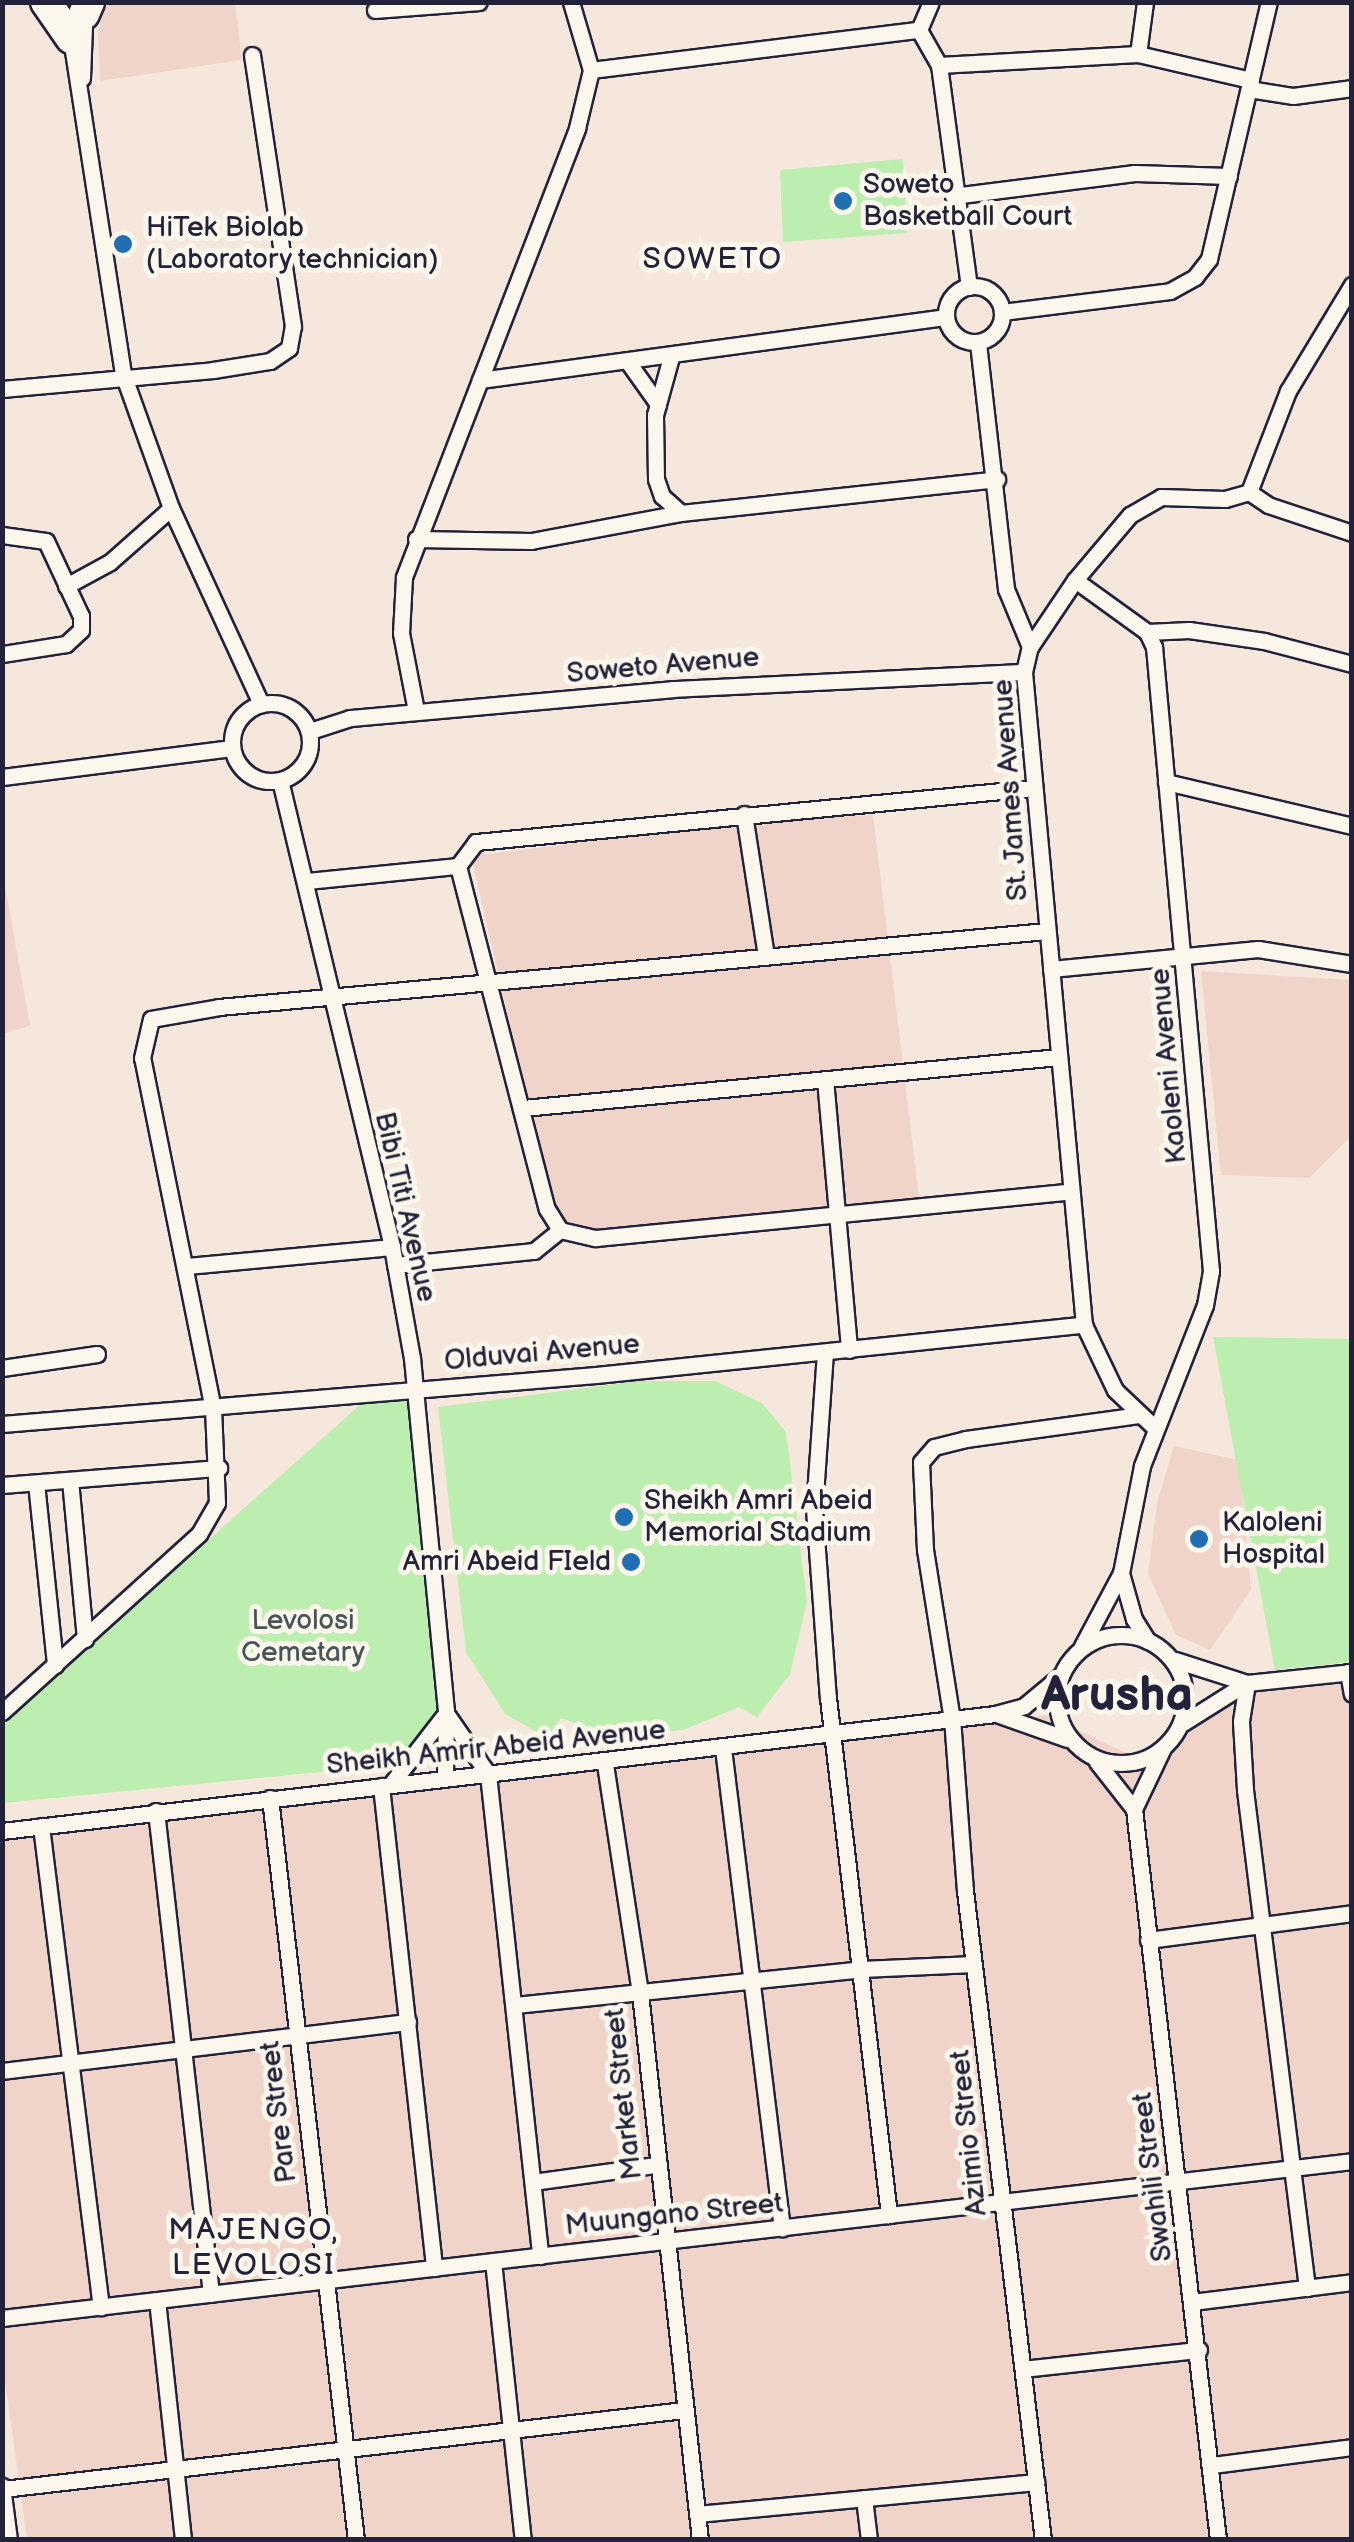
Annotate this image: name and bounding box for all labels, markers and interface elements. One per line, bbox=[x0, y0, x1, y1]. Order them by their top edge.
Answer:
place label: Soweto Basketball Court bbox=[863, 168, 1072, 234]
marker: Soweto Basketball Court bbox=[832, 190, 854, 212]
place label: HiTek Biolab (Laboratory technician) bbox=[146, 211, 440, 277]
marker: HiTek Biolab (Laboratory technician) bbox=[110, 231, 136, 257]
district label: SOWETO bbox=[642, 241, 784, 277]
street label: Soweto Avenue bbox=[565, 641, 761, 691]
street label: St. James Avenue bbox=[986, 677, 1036, 903]
street label: Kaoleni Avenue bbox=[1144, 967, 1194, 1165]
street label: Bibi Titi Avenue bbox=[367, 1108, 443, 1306]
street label: Olduvai Avenue bbox=[443, 1328, 641, 1378]
place label: Sheikh Amri Abeid Memorial Stadium bbox=[644, 1484, 873, 1550]
marker: Sheikh Amri Abeid Memorial Stadium bbox=[613, 1506, 635, 1528]
place label: Kaloleni Hospital bbox=[1222, 1506, 1325, 1572]
marker: Kaloleni Hospital bbox=[1186, 1526, 1212, 1552]
place label: Amri Abeid FIeld bbox=[403, 1545, 611, 1579]
marker: Amri Abeid FIeld bbox=[620, 1551, 642, 1573]
park label: Levolosi Cemetary bbox=[241, 1604, 365, 1670]
district label: Arusha bbox=[1041, 1667, 1193, 1725]
street label: Sheikh Amrir Abeid Avenue bbox=[325, 1713, 667, 1783]
street label: Market Street bbox=[598, 2006, 650, 2182]
street label: Pare Street bbox=[254, 2039, 304, 2185]
street label: Azimio Street bbox=[944, 2048, 994, 2218]
street label: Swahili Street bbox=[1126, 2090, 1180, 2264]
street label: Muungano Street bbox=[563, 2187, 785, 2243]
district label: MAJENGO, LEVOLOSI bbox=[168, 2212, 340, 2282]

